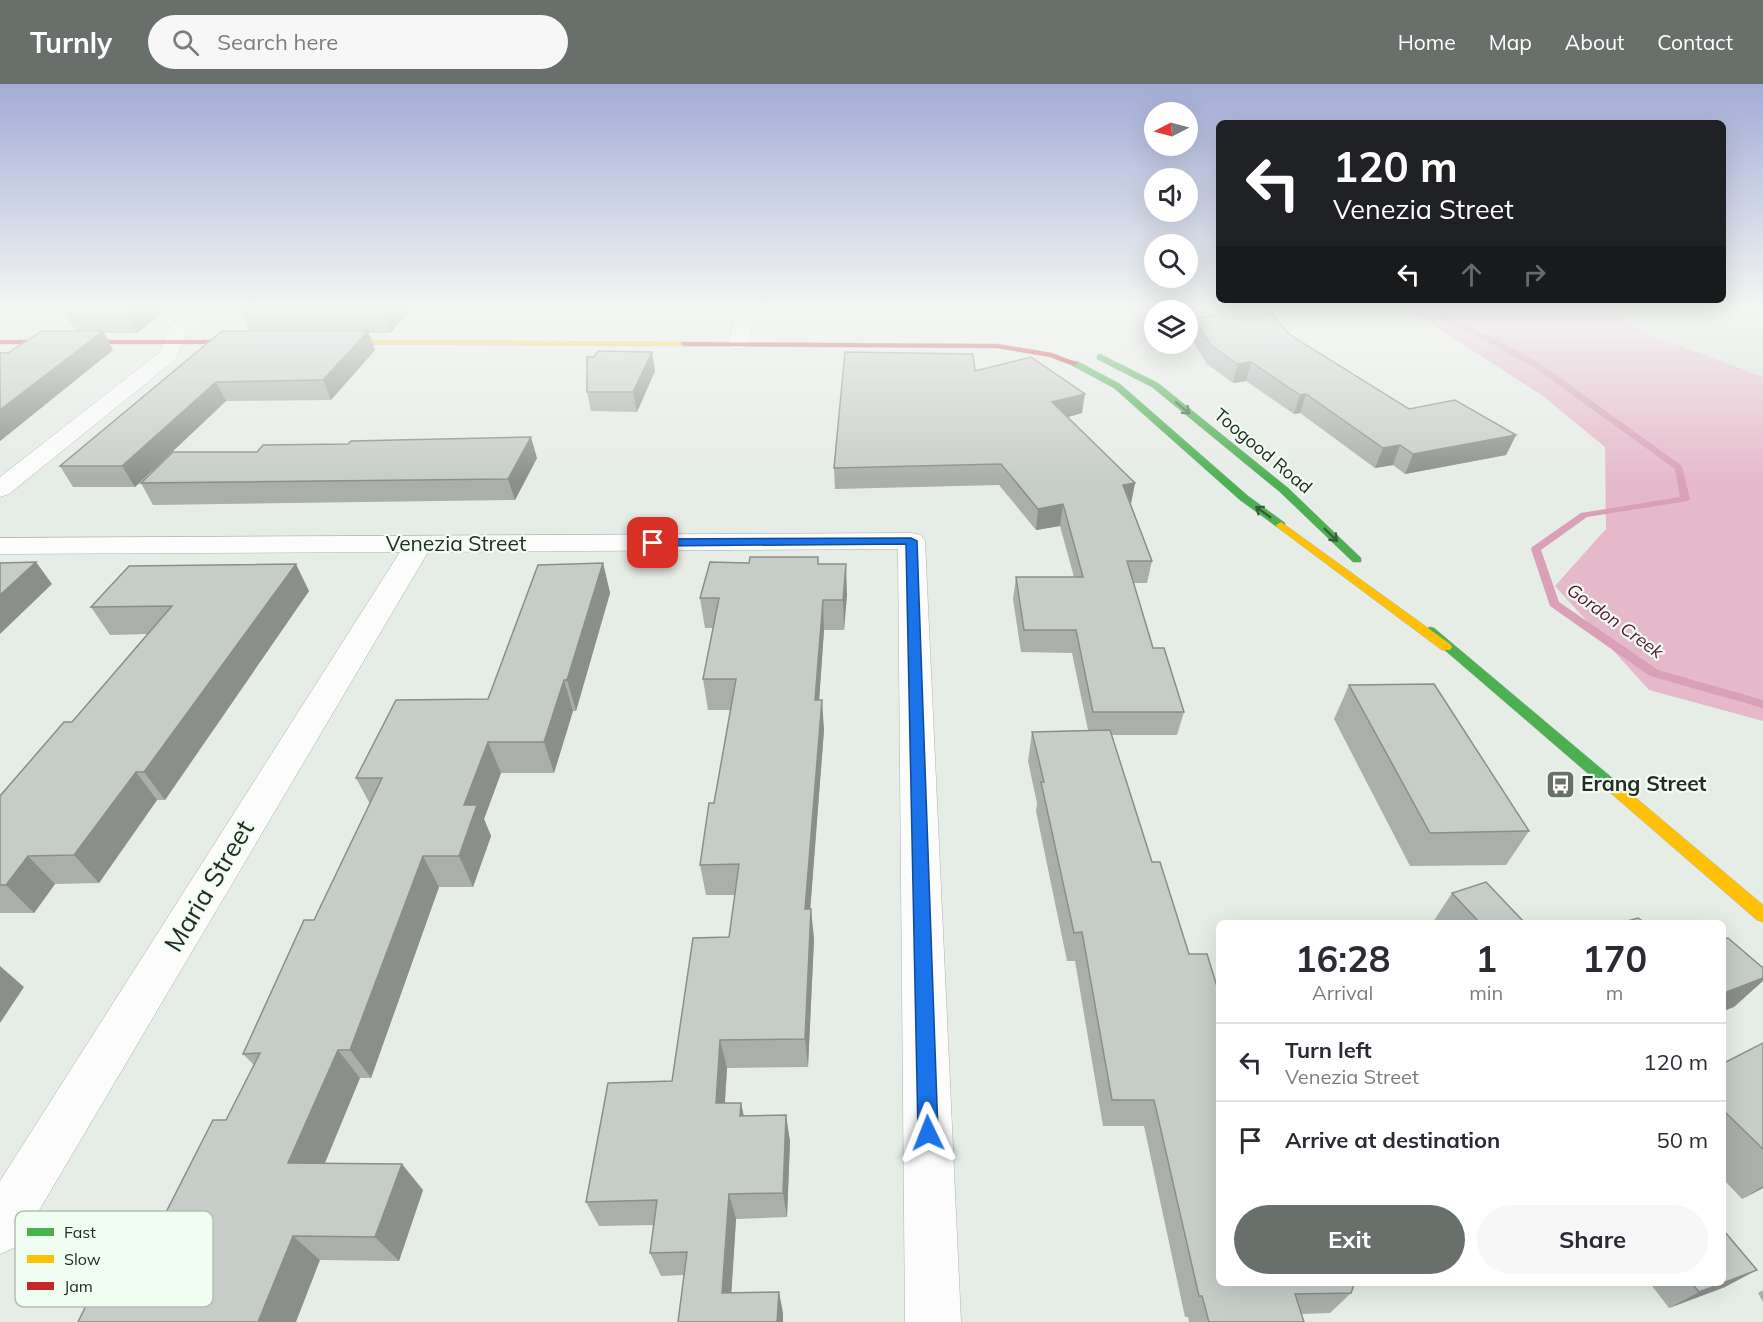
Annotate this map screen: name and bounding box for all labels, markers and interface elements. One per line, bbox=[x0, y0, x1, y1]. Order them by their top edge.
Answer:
search box bbox=[148, 15, 568, 69]
text: Turnly bbox=[30, 25, 112, 60]
icon: search bbox=[169, 26, 202, 59]
text: Search here bbox=[217, 28, 338, 56]
text: Home bbox=[1398, 29, 1456, 55]
text: Map bbox=[1489, 29, 1532, 55]
text: About bbox=[1565, 29, 1624, 55]
text: Contact bbox=[1657, 29, 1733, 55]
north arrow bbox=[1144, 102, 1198, 156]
map controls bbox=[1144, 102, 1198, 354]
text: 120 m bbox=[1333, 140, 1458, 193]
icon: left bbox=[1234, 144, 1312, 222]
button: sound bbox=[1144, 168, 1198, 222]
text: Venezia Street bbox=[1333, 192, 1514, 226]
button: search bbox=[1144, 234, 1198, 288]
icon: left bbox=[1392, 258, 1425, 291]
icon: ahead bbox=[1455, 258, 1488, 291]
icon: right bbox=[1518, 258, 1551, 291]
button: layers bbox=[1144, 300, 1198, 354]
one-way arrow bbox=[1175, 401, 1191, 414]
street label: Toogood Road bbox=[1210, 403, 1317, 498]
one-way arrow bbox=[1256, 506, 1272, 519]
pin bbox=[627, 517, 678, 568]
icon: arrive bbox=[636, 526, 669, 559]
one-way arrow bbox=[1323, 528, 1338, 542]
street label: Venezia Street bbox=[386, 530, 526, 556]
water label: Gordon Creek bbox=[1563, 578, 1669, 664]
bus stop icon: Erang Street bbox=[1544, 768, 1576, 800]
place label: Erang Street bbox=[1581, 770, 1707, 796]
street label: Maria Street bbox=[156, 814, 261, 958]
text: 16:28 bbox=[1295, 936, 1390, 981]
text: 1 bbox=[1475, 936, 1497, 981]
text: 170 bbox=[1582, 936, 1647, 981]
text: Arrival bbox=[1312, 980, 1373, 1005]
text: min bbox=[1469, 980, 1503, 1005]
text: m bbox=[1606, 980, 1623, 1005]
text: Turn left bbox=[1285, 1036, 1372, 1064]
icon: left bbox=[1234, 1046, 1267, 1079]
text: 120 m bbox=[1643, 1048, 1708, 1076]
text: Venezia Street bbox=[1285, 1064, 1419, 1089]
position arrow bbox=[896, 1101, 960, 1165]
icon: arrive bbox=[1234, 1124, 1267, 1157]
text: Arrive at destination bbox=[1285, 1126, 1500, 1154]
text: 50 m bbox=[1657, 1126, 1708, 1154]
button: Exit bbox=[1234, 1205, 1465, 1274]
button: Share bbox=[1477, 1205, 1708, 1274]
legend bbox=[15, 1211, 213, 1307]
text: Fast bbox=[64, 1222, 96, 1242]
text: Slow bbox=[64, 1249, 101, 1269]
text: Jam bbox=[64, 1276, 93, 1296]

